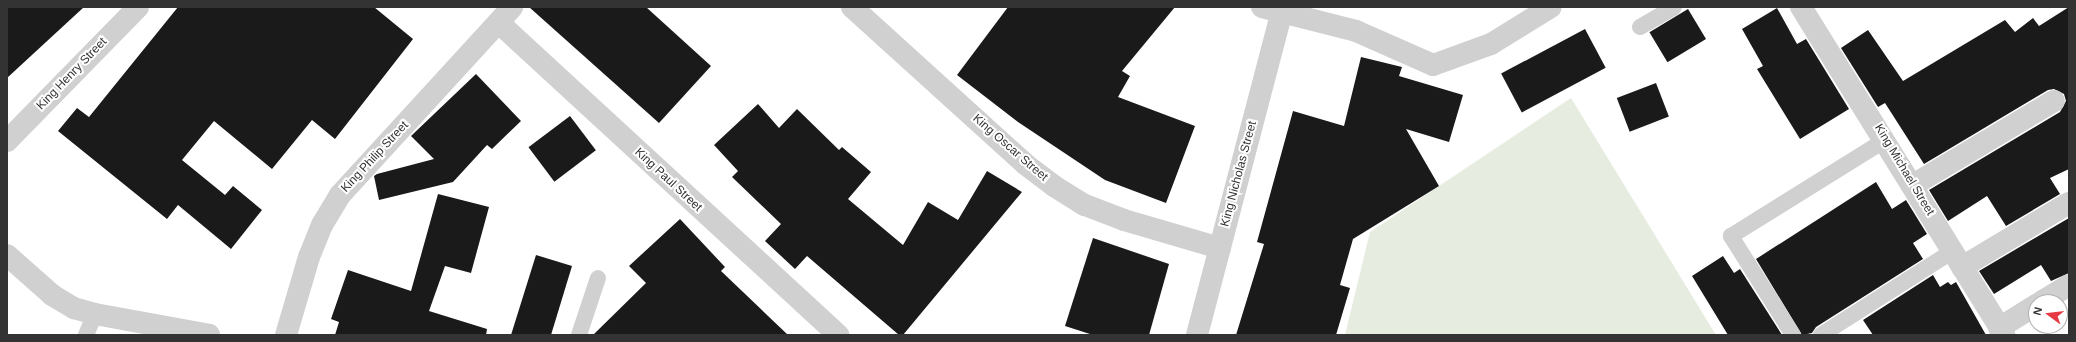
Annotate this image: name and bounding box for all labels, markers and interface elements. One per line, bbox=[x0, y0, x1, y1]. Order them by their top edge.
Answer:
street label: King Henry Street bbox=[34, 35, 110, 113]
street label: King Oscar Street bbox=[970, 112, 1050, 184]
street label: King Philip Street bbox=[338, 118, 412, 196]
street label: King Nicholas Street bbox=[1218, 120, 1260, 228]
street label: King Michael Street bbox=[1871, 122, 1937, 218]
street label: King Paul Street bbox=[631, 145, 705, 215]
north arrow bbox=[2028, 294, 2068, 334]
text: N bbox=[2031, 306, 2044, 317]

